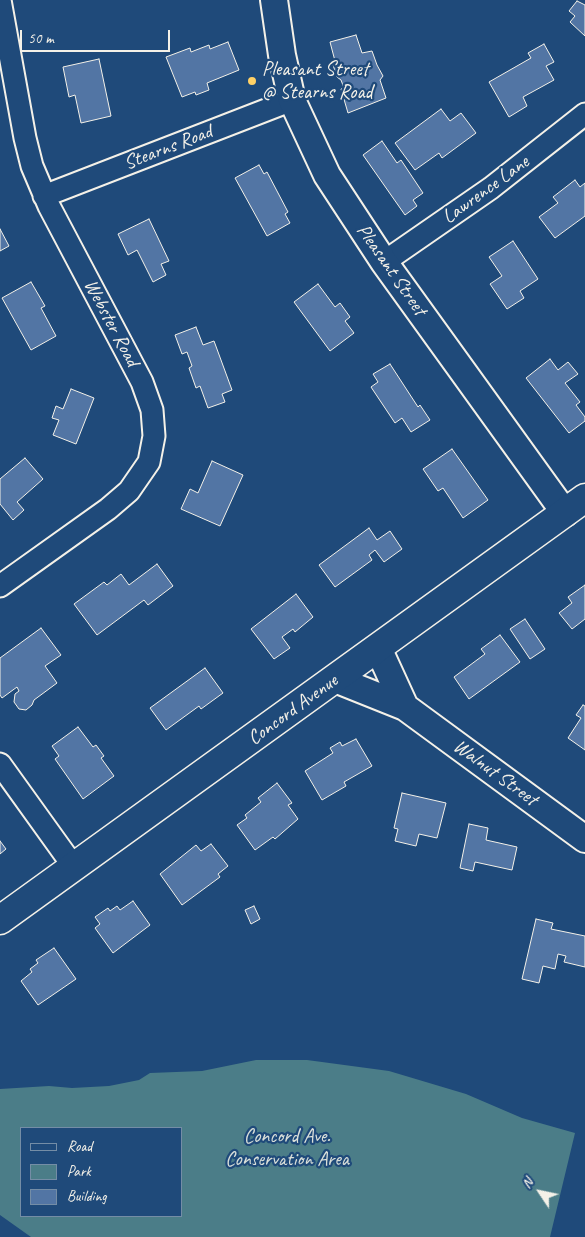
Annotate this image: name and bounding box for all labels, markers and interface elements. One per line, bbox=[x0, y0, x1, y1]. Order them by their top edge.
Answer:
scale bar bbox=[22, 20, 172, 52]
text: 50 m bbox=[28, 29, 54, 48]
place label: Pleasant Street @ Stearns Road bbox=[262, 58, 372, 105]
marker: Pleasant Street @ Stearns Road bbox=[246, 75, 258, 87]
street label: Stearns Road bbox=[120, 120, 216, 176]
street label: Lawrence Lane bbox=[438, 151, 534, 229]
street label: Pleasant Street bbox=[351, 220, 431, 320]
street label: Webster Road bbox=[78, 275, 144, 371]
street label: Concord Avenue bbox=[243, 669, 343, 751]
street label: Walnut Street bbox=[448, 735, 542, 811]
park label: Concord Ave. Conservation Area bbox=[225, 1125, 349, 1172]
legend bbox=[20, 1127, 182, 1217]
text: Road bbox=[67, 1137, 92, 1156]
text: Park bbox=[67, 1162, 91, 1181]
north arrow bbox=[515, 1167, 565, 1217]
text: N bbox=[518, 1175, 537, 1192]
text: Building bbox=[67, 1187, 106, 1206]

